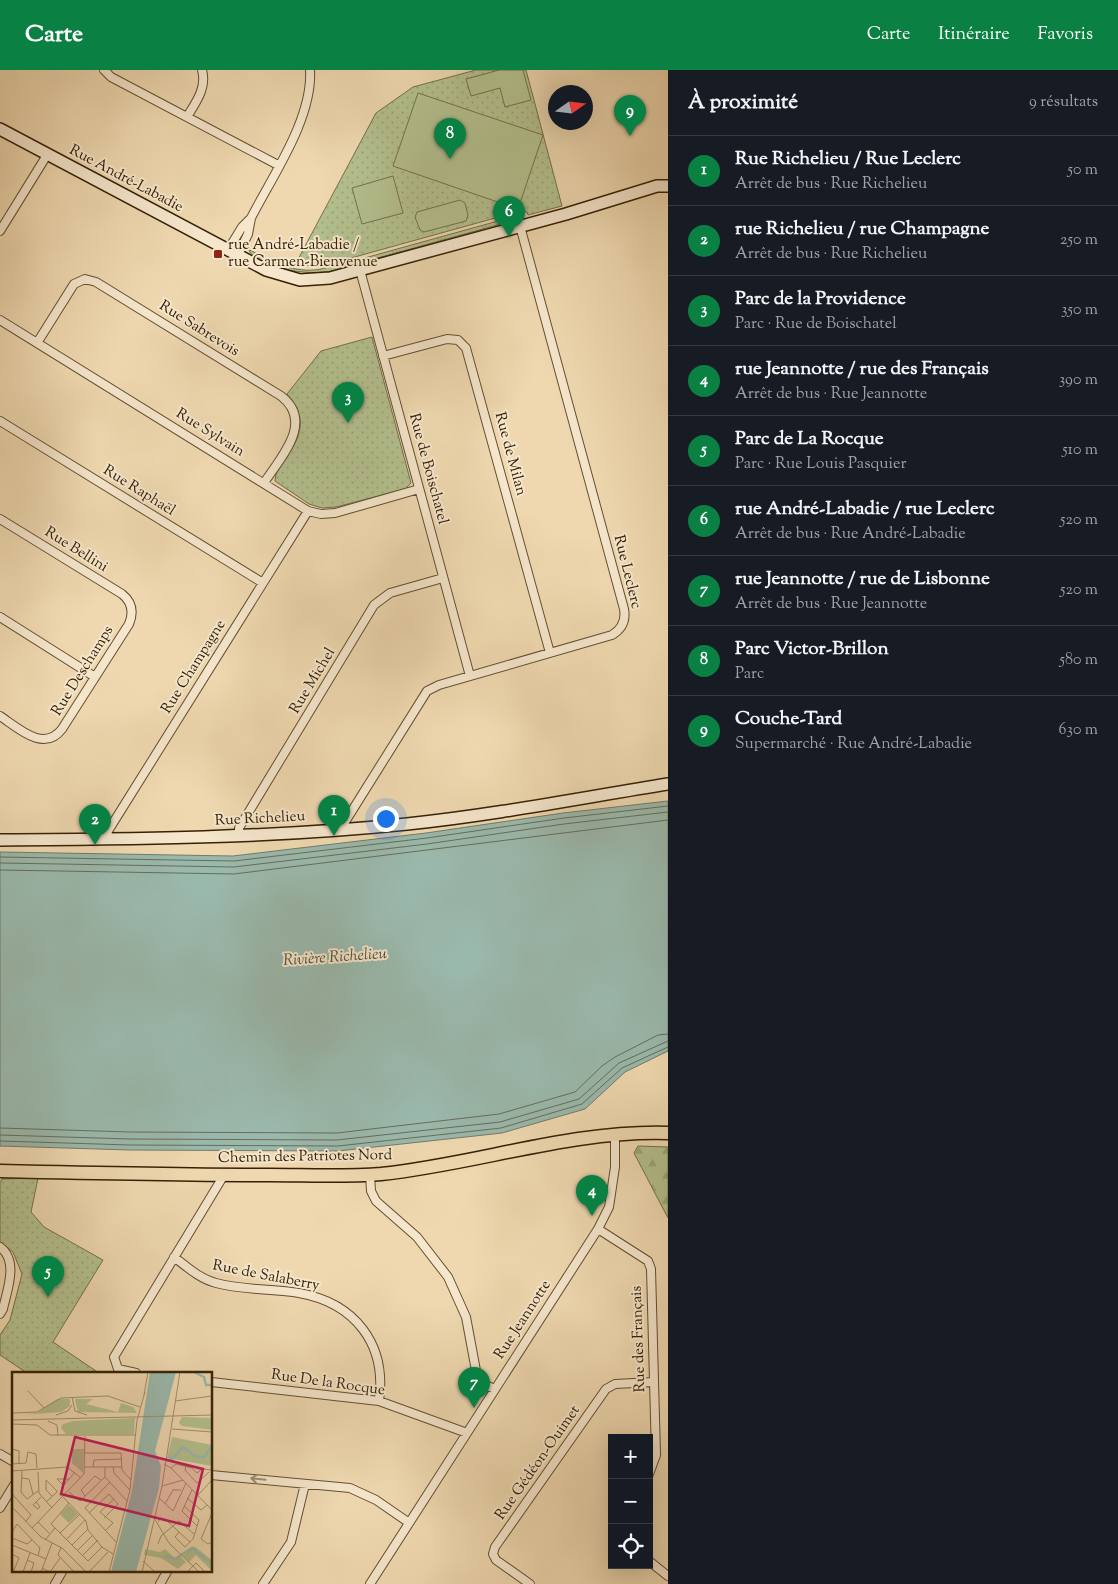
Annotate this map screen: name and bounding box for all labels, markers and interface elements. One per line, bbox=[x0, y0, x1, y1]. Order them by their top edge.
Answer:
text: Carte bbox=[25, 18, 83, 52]
text: Carte bbox=[867, 22, 910, 48]
text: Itinéraire bbox=[938, 22, 1010, 48]
text: Favoris bbox=[1038, 22, 1093, 48]
north arrow bbox=[548, 85, 593, 130]
text: À proximité bbox=[688, 88, 798, 118]
text: 9 résultats bbox=[1029, 91, 1098, 114]
pin: 9 bbox=[614, 95, 646, 136]
pin: 8 bbox=[434, 118, 466, 159]
street label: Rue André-Labadie bbox=[65, 140, 187, 218]
text: Rue Richelieu / Rue Leclerc bbox=[735, 146, 961, 173]
text: 1 bbox=[701, 159, 707, 182]
text: 50 m bbox=[1067, 159, 1098, 182]
text: Arrêt de bus · Rue Richelieu bbox=[735, 173, 927, 196]
pin: 6 bbox=[493, 196, 525, 237]
text: rue Richelieu / rue Champagne bbox=[735, 216, 989, 243]
text: 2 bbox=[700, 229, 708, 252]
text: 250 m bbox=[1060, 229, 1098, 252]
place label: rue André-Labadie / rue Carmen-Bienvenue bbox=[228, 235, 378, 273]
text: Arrêt de bus · Rue Richelieu bbox=[735, 243, 927, 266]
marker: rue André-Labadie / rue Carmen-Bienvenue bbox=[212, 248, 224, 260]
text: Parc de la Providence bbox=[735, 286, 906, 313]
street label: Rue Sabrevois bbox=[155, 296, 243, 362]
text: 3 bbox=[701, 299, 707, 322]
text: 350 m bbox=[1061, 299, 1098, 322]
text: Parc · Rue de Boischatel bbox=[735, 313, 897, 336]
text: rue Jeannotte / rue des Français bbox=[735, 356, 989, 383]
text: 4 bbox=[700, 369, 708, 392]
text: 390 m bbox=[1059, 369, 1098, 392]
pin: 3 bbox=[332, 382, 364, 423]
text: Arrêt de bus · Rue Jeannotte bbox=[735, 383, 927, 406]
street label: Rue Sylvain bbox=[172, 404, 249, 462]
street label: Rue de Milan bbox=[489, 410, 531, 498]
street label: Rue de Boischatel bbox=[403, 411, 453, 527]
text: Parc de La Rocque bbox=[735, 426, 884, 453]
text: 5 bbox=[701, 439, 707, 462]
text: 510 m bbox=[1062, 439, 1098, 462]
text: Parc · Rue Louis Pasquier bbox=[735, 453, 906, 476]
street label: Rue Raphaël bbox=[99, 460, 179, 522]
text: rue André-Labadie / rue Leclerc bbox=[735, 496, 995, 523]
text: 6 bbox=[700, 509, 708, 532]
text: 520 m bbox=[1060, 509, 1098, 532]
street label: Rue Bellini bbox=[40, 522, 112, 578]
text: Arrêt de bus · Rue André-Labadie bbox=[735, 523, 966, 546]
street label: Rue Leclerc bbox=[608, 533, 646, 611]
text: rue Jeannotte / rue de Lisbonne bbox=[735, 566, 990, 593]
text: 7 bbox=[700, 579, 708, 602]
text: 520 m bbox=[1060, 579, 1098, 602]
text: Arrêt de bus · Rue Jeannotte bbox=[735, 593, 927, 616]
street label: Rue Champagne bbox=[157, 616, 231, 718]
street label: Rue Deschamps bbox=[47, 622, 119, 720]
text: Parc Victor-Brillon bbox=[735, 636, 889, 663]
street label: Rue Michel bbox=[285, 644, 341, 718]
text: 8 bbox=[700, 649, 708, 672]
text: 580 m bbox=[1059, 649, 1098, 672]
text: Parc bbox=[735, 663, 764, 686]
text: Couche-Tard bbox=[735, 706, 842, 733]
text: 9 bbox=[700, 719, 708, 742]
text: 630 m bbox=[1059, 719, 1098, 742]
text: Supermarché · Rue André-Labadie bbox=[735, 733, 972, 756]
pin: 1 bbox=[318, 795, 350, 836]
pin: 2 bbox=[79, 804, 111, 845]
street label: Rue Richelieu bbox=[214, 806, 306, 832]
your location bbox=[373, 806, 399, 832]
water label: Rivière Richelieu bbox=[282, 943, 388, 973]
street label: Chemin des Patriotes Nord bbox=[218, 1145, 393, 1169]
pin: 4 bbox=[576, 1175, 608, 1216]
street label: Rue de Salaberry bbox=[211, 1255, 322, 1297]
pin: 5 bbox=[32, 1256, 64, 1297]
street label: Rue Jeannotte bbox=[490, 1276, 556, 1364]
street label: Rue des Français bbox=[627, 1285, 651, 1393]
street label: Rue De la Rocque bbox=[270, 1365, 386, 1401]
pin: 7 bbox=[458, 1367, 490, 1408]
inset map bbox=[12, 1372, 212, 1572]
street label: Rue Gédéon-Ouimet bbox=[490, 1401, 586, 1525]
map controls bbox=[608, 1434, 653, 1569]
button: + bbox=[608, 1434, 653, 1479]
one-way arrow bbox=[250, 1474, 266, 1484]
button: − bbox=[608, 1479, 653, 1524]
button: locate bbox=[608, 1524, 653, 1569]

